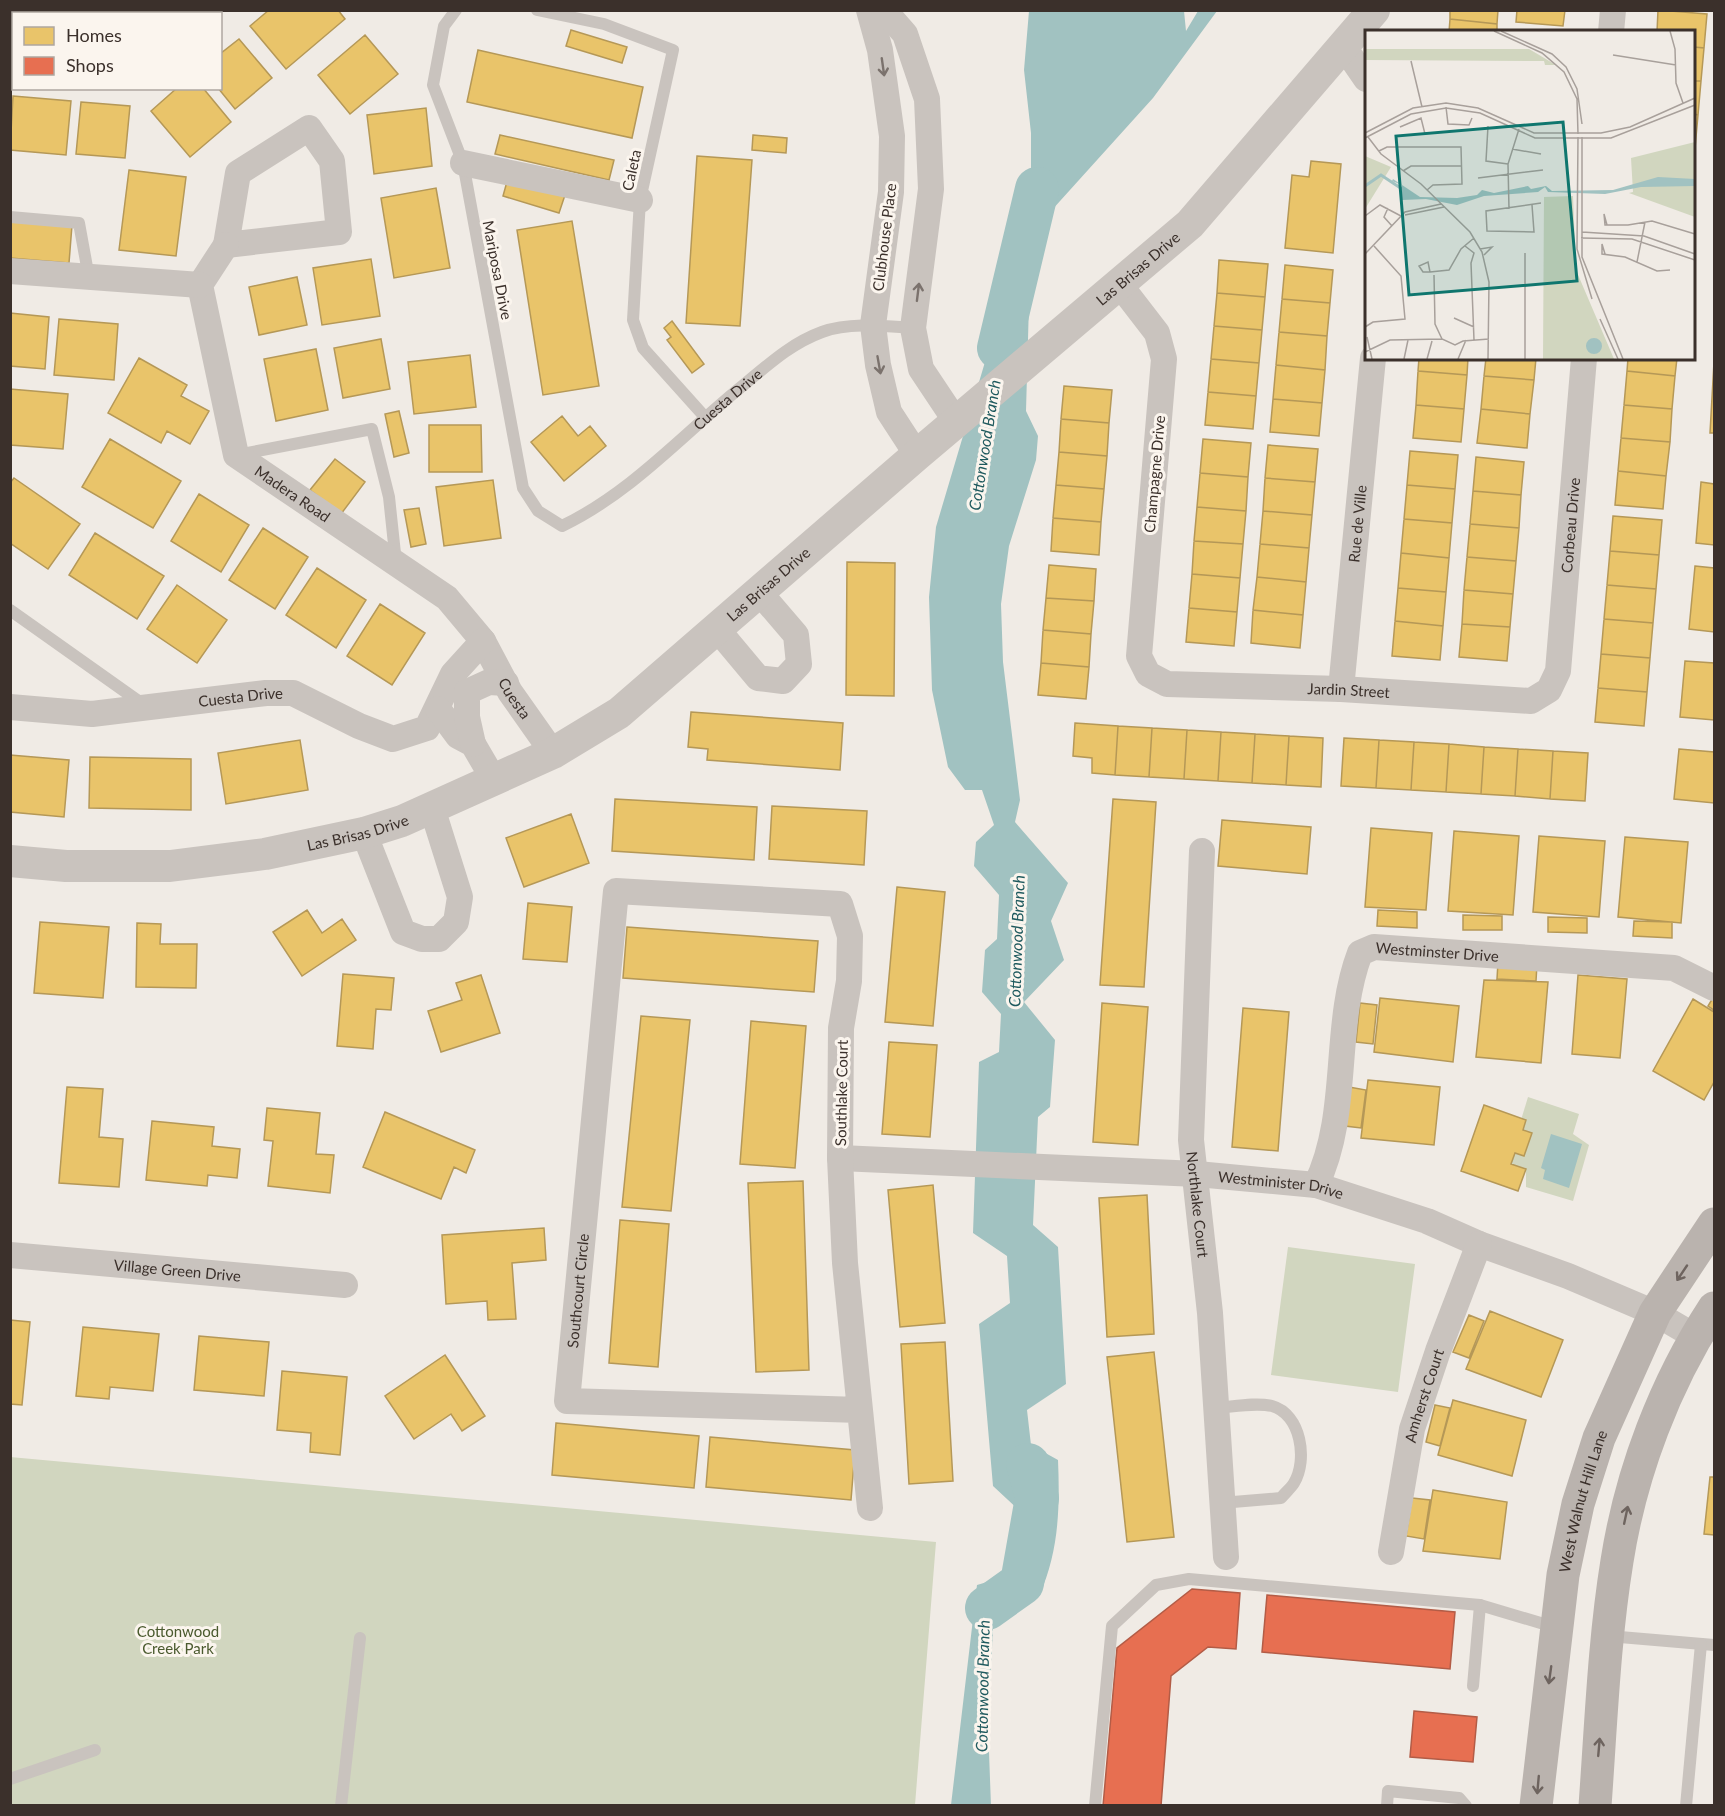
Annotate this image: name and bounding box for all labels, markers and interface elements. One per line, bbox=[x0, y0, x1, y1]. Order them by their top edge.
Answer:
legend bbox=[12, 12, 222, 90]
text: Homes bbox=[66, 24, 122, 46]
inset map bbox=[1365, 30, 1695, 360]
text: Shops bbox=[66, 54, 114, 76]
one-way arrow bbox=[877, 57, 888, 77]
street label: Caleta bbox=[618, 148, 644, 192]
street label: Clubhouse Place bbox=[868, 182, 900, 292]
street label: Mariposa Drive bbox=[480, 219, 516, 321]
street label: Las Brisas Drive bbox=[1092, 228, 1183, 309]
one-way arrow bbox=[912, 283, 923, 303]
one-way arrow bbox=[873, 355, 884, 374]
street label: Cuesta Drive bbox=[689, 364, 766, 434]
water label: Cottonwood Branch bbox=[964, 378, 1004, 512]
street label: Champagne Drive bbox=[1140, 414, 1168, 533]
street label: Madera Road bbox=[251, 461, 334, 525]
street label: Corbeau Drive bbox=[1557, 477, 1583, 574]
street label: Rue de Ville bbox=[1344, 484, 1370, 563]
street label: Las Brisas Drive bbox=[723, 543, 813, 625]
street label: Cuesta bbox=[495, 675, 535, 722]
street label: Jardin Street bbox=[1307, 679, 1391, 701]
street label: Cuesta Drive bbox=[197, 684, 283, 710]
street label: Las Brisas Drive bbox=[305, 810, 411, 854]
water label: Cottonwood Branch bbox=[1004, 875, 1028, 1007]
street label: Westminster Drive bbox=[1375, 938, 1500, 965]
street label: Southlake Court bbox=[831, 1039, 851, 1146]
street label: Northlake Court bbox=[1183, 1150, 1213, 1259]
street label: Westminister Drive bbox=[1217, 1167, 1346, 1202]
street label: Southcourt Circle bbox=[563, 1233, 592, 1349]
street label: Village Green Drive bbox=[113, 1255, 242, 1285]
one-way arrow bbox=[1676, 1264, 1688, 1280]
street label: Amherst Court bbox=[1401, 1346, 1447, 1444]
street label: West Walnut Hill Lane bbox=[1555, 1427, 1611, 1574]
one-way arrow bbox=[1621, 1506, 1632, 1526]
water label: Cottonwood Branch bbox=[971, 1620, 993, 1752]
park label: Cottonwood Creek Park bbox=[137, 1622, 219, 1657]
one-way arrow bbox=[1545, 1665, 1556, 1684]
one-way arrow bbox=[1594, 1738, 1605, 1758]
one-way arrow bbox=[1532, 1775, 1543, 1795]

